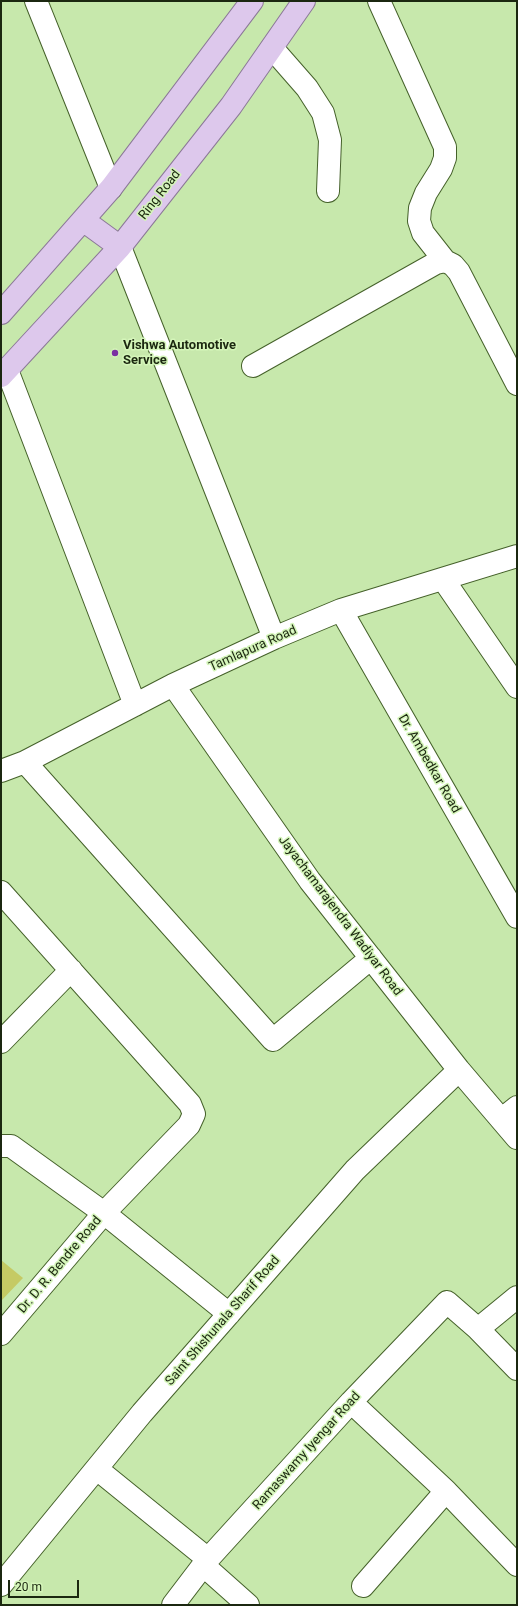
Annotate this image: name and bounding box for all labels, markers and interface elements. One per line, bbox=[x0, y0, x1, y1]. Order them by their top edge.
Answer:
street label: Ring Road bbox=[136, 167, 184, 223]
place label: Vishwa Automotive Service bbox=[123, 338, 236, 369]
marker: Vishwa Automotive Service bbox=[110, 348, 120, 358]
street label: Tamlapura Road bbox=[207, 623, 299, 675]
street label: Dr. Ambedkar Road bbox=[394, 712, 464, 816]
street label: Jayachamarajendra Wadiyar Road bbox=[275, 833, 405, 999]
street label: Dr. D. R. Bendre Road bbox=[15, 1213, 105, 1317]
street label: Saint Shishunala Sharif Road bbox=[163, 1253, 283, 1389]
street label: Ramaswamy Iyengar Road bbox=[250, 1389, 364, 1513]
scale bar bbox=[10, 1572, 81, 1598]
text: 20 m bbox=[15, 1580, 42, 1594]

